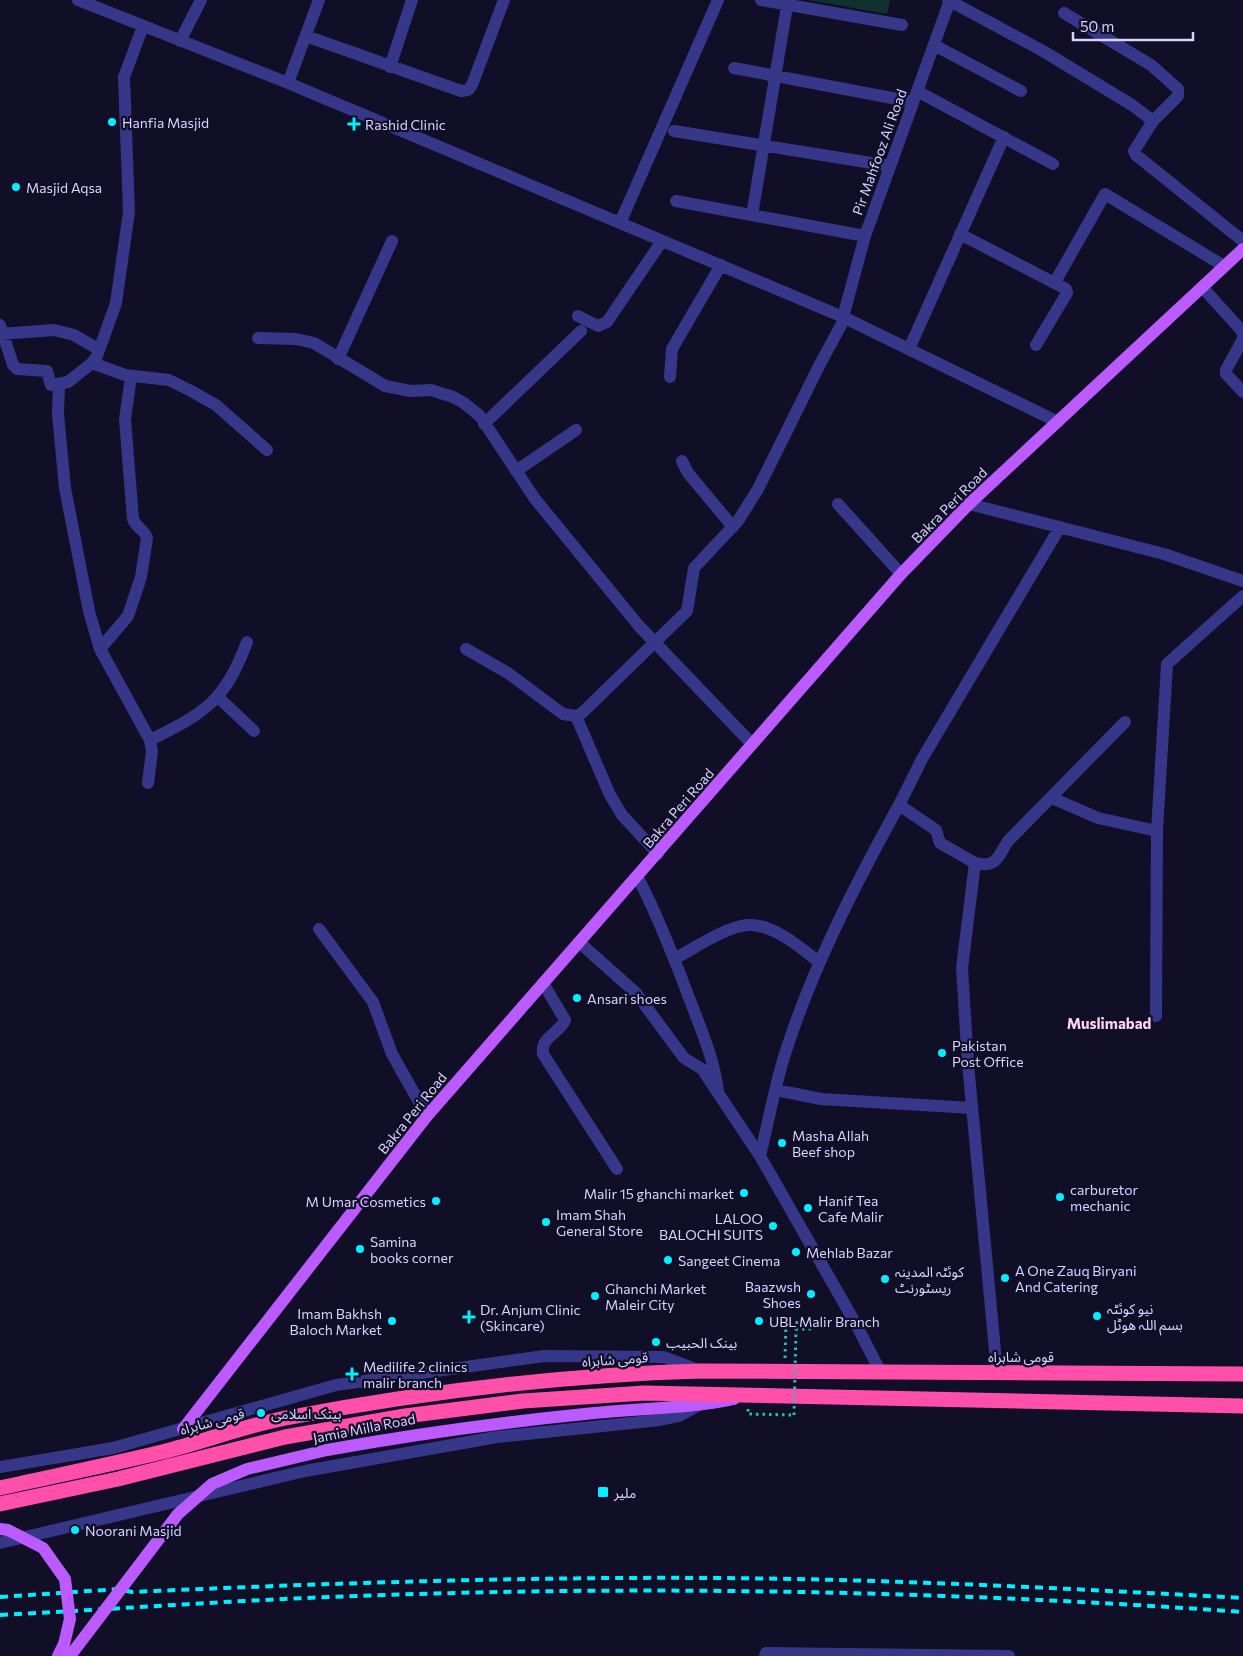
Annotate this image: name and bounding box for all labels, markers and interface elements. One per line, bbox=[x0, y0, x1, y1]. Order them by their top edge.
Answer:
scale bar bbox=[1073, 10, 1193, 42]
text: 50 m bbox=[1080, 17, 1114, 35]
street label: Pir Mahfooz Ali Road bbox=[848, 87, 910, 217]
place label: Hanfia Masjid bbox=[122, 114, 209, 131]
marker: Hanfia Masjid bbox=[106, 116, 118, 128]
place label: Rashid Clinic bbox=[365, 116, 446, 133]
marker: Rashid Clinic bbox=[347, 117, 361, 131]
place label: Masjid Aqsa bbox=[26, 179, 102, 196]
marker: Masjid Aqsa bbox=[10, 181, 22, 193]
street label: Bakra Peri Road bbox=[908, 464, 990, 546]
street label: Bakra Peri Road bbox=[639, 765, 717, 851]
place label: Ansari shoes bbox=[587, 990, 667, 1007]
marker: Ansari shoes bbox=[571, 992, 583, 1004]
district label: Muslimabad bbox=[1067, 1014, 1151, 1032]
place label: Pakistan Post Office bbox=[952, 1037, 1024, 1070]
marker: Pakistan Post Office bbox=[936, 1047, 948, 1059]
street label: Bakra Peri Road bbox=[374, 1069, 450, 1157]
place label: Masha Allah Beef shop bbox=[792, 1127, 869, 1160]
marker: Masha Allah Beef shop bbox=[776, 1137, 788, 1149]
place label: carburetor mechanic bbox=[1070, 1181, 1139, 1214]
place label: Malir 15 ghanchi market bbox=[584, 1185, 734, 1202]
marker: Malir 15 ghanchi market bbox=[738, 1187, 750, 1199]
marker: carburetor mechanic bbox=[1054, 1191, 1066, 1203]
place label: Hanif Tea Cafe Malir bbox=[818, 1192, 884, 1225]
place label: M Umar Cosmetics bbox=[306, 1193, 426, 1210]
marker: M Umar Cosmetics bbox=[430, 1195, 442, 1207]
marker: Hanif Tea Cafe Malir bbox=[802, 1202, 814, 1214]
place label: Imam Shah General Store bbox=[556, 1206, 643, 1239]
place label: LALOO BALOCHI SUITS bbox=[659, 1210, 763, 1243]
marker: Imam Shah General Store bbox=[540, 1216, 552, 1228]
marker: LALOO BALOCHI SUITS bbox=[767, 1220, 779, 1232]
place label: Samina books corner bbox=[370, 1233, 454, 1266]
marker: Samina books corner bbox=[354, 1243, 366, 1255]
place label: Mehlab Bazar bbox=[806, 1244, 893, 1261]
marker: Mehlab Bazar bbox=[790, 1246, 802, 1258]
place label: Sangeet Cinema bbox=[678, 1252, 780, 1269]
marker: Sangeet Cinema bbox=[662, 1254, 674, 1266]
place label: A One Zauq Biryani And Catering bbox=[1015, 1262, 1137, 1295]
place label: کوئٹہ المدینہ ریسٹورنٹ bbox=[895, 1263, 964, 1297]
marker: A One Zauq Biryani And Catering bbox=[999, 1272, 1011, 1284]
marker: کوئٹہ المدینہ ریسٹورنٹ bbox=[879, 1273, 891, 1285]
place label: Baazwsh Shoes bbox=[745, 1278, 801, 1311]
place label: Ghanchi Market Maleir City bbox=[605, 1280, 707, 1313]
marker: Baazwsh Shoes bbox=[805, 1288, 817, 1300]
marker: Ghanchi Market Maleir City bbox=[589, 1290, 601, 1302]
place label: نیو کوئٹہ بسم اللہ ھوٹل bbox=[1107, 1300, 1183, 1336]
place label: Dr. Anjum Clinic (Skincare) bbox=[480, 1301, 581, 1334]
place label: Imam Bakhsh Baloch Market bbox=[290, 1305, 382, 1338]
marker: Dr. Anjum Clinic (Skincare) bbox=[462, 1310, 476, 1324]
marker: نیو کوئٹہ بسم اللہ ھوٹل bbox=[1091, 1310, 1103, 1322]
place label: UBL Malir Branch bbox=[769, 1313, 880, 1330]
marker: Imam Bakhsh Baloch Market bbox=[386, 1315, 398, 1327]
marker: UBL Malir Branch bbox=[753, 1315, 765, 1327]
place label: بينک الحبيب bbox=[666, 1334, 738, 1351]
marker: بينک الحبيب bbox=[650, 1336, 662, 1348]
street label: قومی شاہراہ bbox=[581, 1348, 649, 1371]
street label: قومی شاہراہ bbox=[988, 1348, 1054, 1366]
place label: Medilife 2 clinics malir branch bbox=[363, 1358, 467, 1391]
marker: Medilife 2 clinics malir branch bbox=[345, 1367, 359, 1381]
street label: قومی شاہراہ bbox=[178, 1404, 246, 1439]
place label: بینک اسلامی bbox=[271, 1405, 342, 1423]
marker: بینک اسلامی bbox=[255, 1407, 267, 1419]
street label: Jamia Milla Road bbox=[311, 1410, 417, 1446]
place label: ملیر bbox=[613, 1484, 636, 1502]
marker: ملیر bbox=[596, 1485, 610, 1499]
place label: Noorani Masjid bbox=[85, 1522, 182, 1539]
marker: Noorani Masjid bbox=[69, 1524, 81, 1536]

